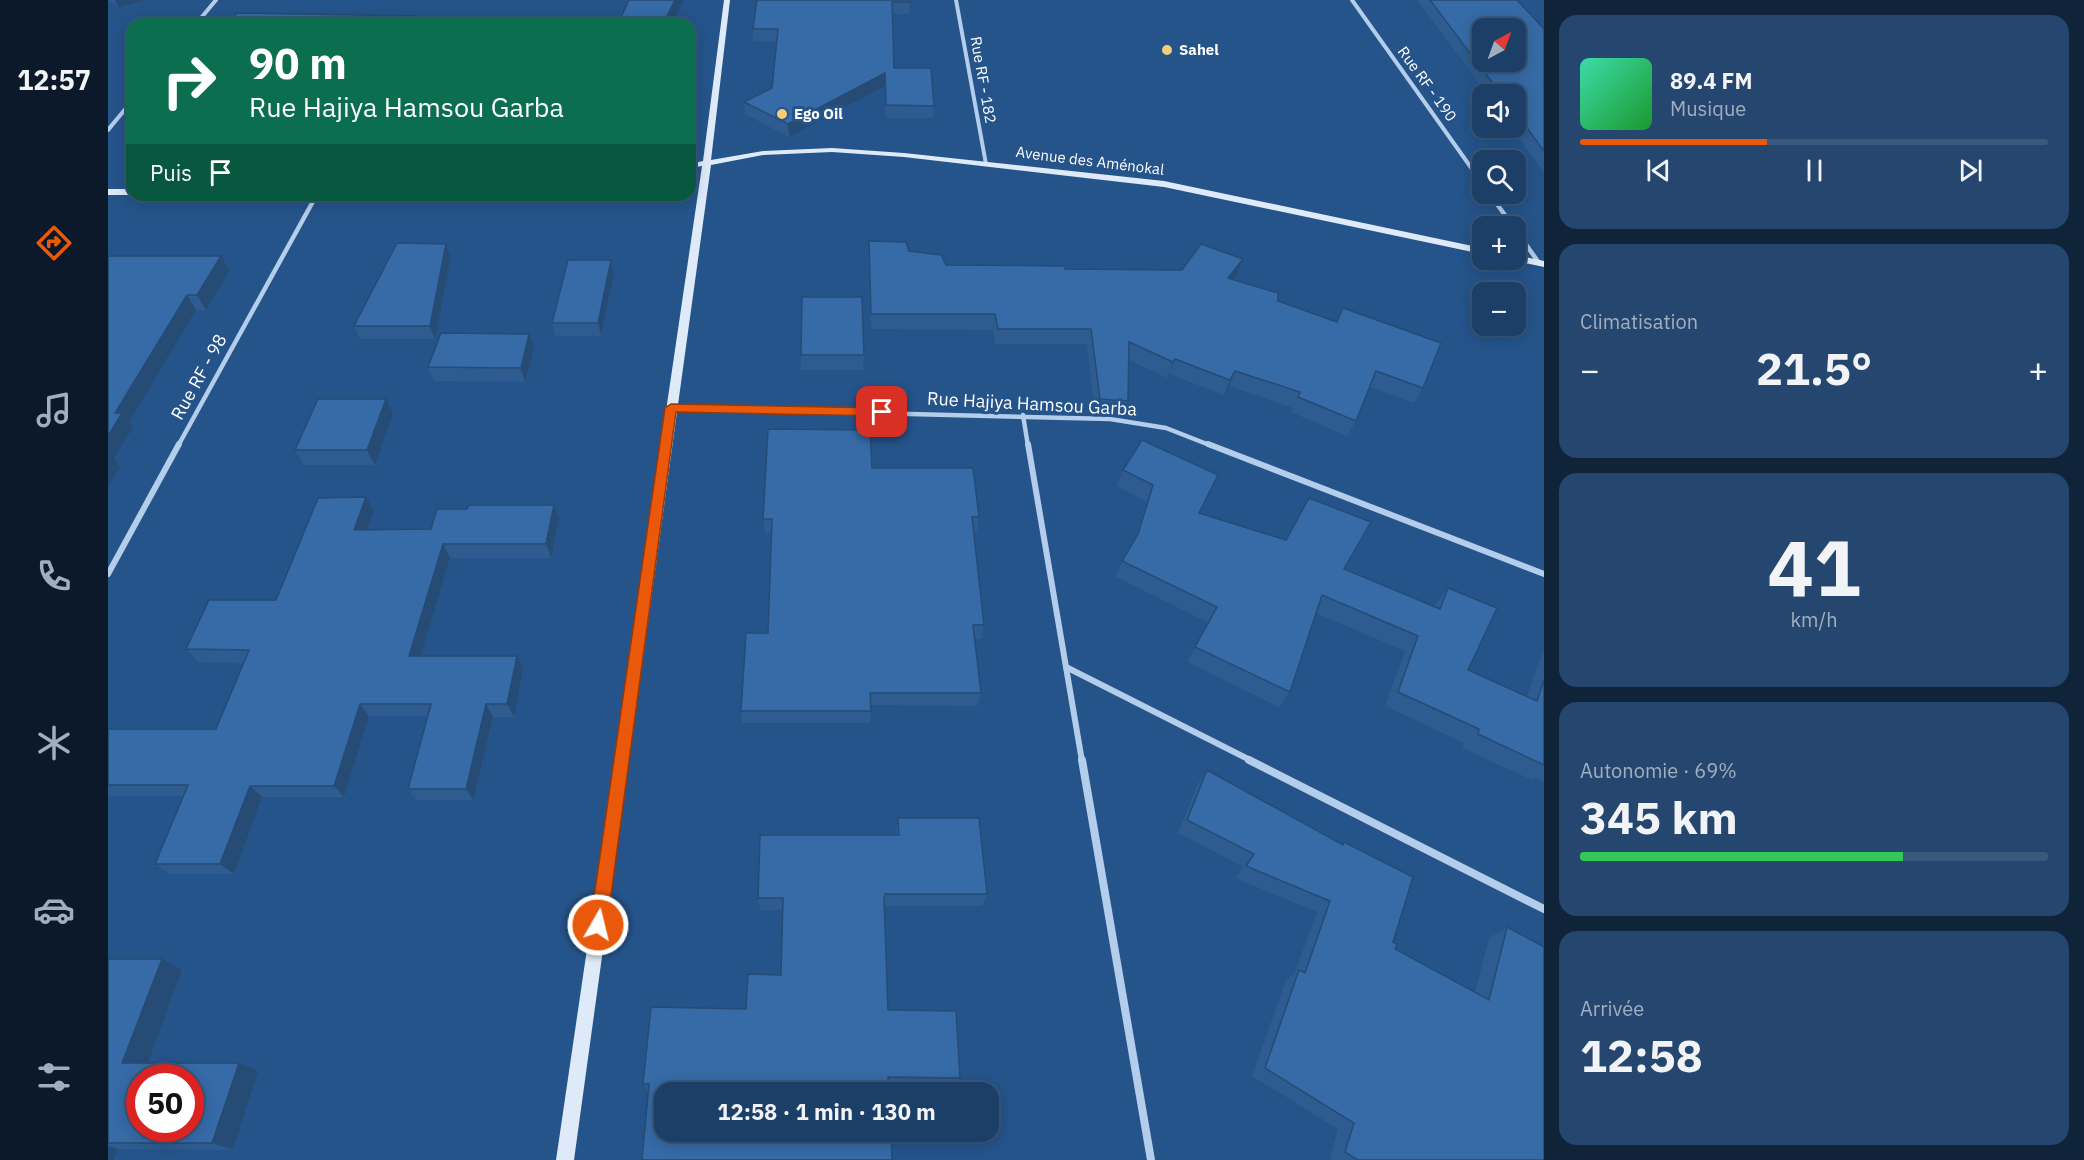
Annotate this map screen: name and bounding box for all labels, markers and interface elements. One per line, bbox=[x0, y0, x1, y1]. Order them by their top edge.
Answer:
north arrow bbox=[1472, 18, 1526, 72]
map controls bbox=[1472, 18, 1526, 336]
street label: Rue RF - 182 bbox=[967, 35, 1000, 125]
text: 90 m bbox=[249, 36, 347, 91]
place label: Sahel bbox=[1179, 40, 1219, 59]
icon: right bbox=[150, 42, 228, 120]
marker: Sahel bbox=[1160, 43, 1174, 57]
street label: Rue RF - 190 bbox=[1394, 43, 1461, 125]
text: 12:57 bbox=[17, 62, 91, 97]
text: 89.4 FM bbox=[1670, 66, 1753, 95]
button: sound bbox=[1472, 84, 1526, 138]
text: Rue Hajiya Hamsou Garba bbox=[249, 89, 564, 124]
text: Musique bbox=[1670, 95, 1746, 122]
place label: Ego Oil bbox=[794, 104, 843, 123]
marker: Ego Oil bbox=[775, 107, 789, 121]
street label: Avenue des Aménokal bbox=[1015, 142, 1165, 179]
button: search bbox=[1472, 150, 1526, 204]
icon: previous bbox=[1642, 154, 1675, 187]
icon: pause bbox=[1798, 154, 1831, 187]
icon: next bbox=[1954, 154, 1987, 187]
icon: arrive bbox=[204, 156, 237, 189]
text: Puis bbox=[150, 158, 192, 187]
button: + bbox=[1472, 216, 1526, 270]
icon: directions bbox=[33, 222, 75, 264]
button: − bbox=[1472, 282, 1526, 336]
text: Climatisation bbox=[1580, 308, 1698, 335]
street label: Rue RF - 98 bbox=[166, 330, 232, 424]
text: 21.5° bbox=[1756, 339, 1872, 397]
text: − bbox=[1580, 348, 1600, 391]
text: + bbox=[2028, 348, 2048, 391]
pin bbox=[856, 386, 907, 437]
street label: Rue Hajiya Hamsou Garba bbox=[927, 387, 1138, 420]
icon: music bbox=[33, 389, 75, 431]
icon: arrive bbox=[865, 395, 898, 428]
text: 41 bbox=[1767, 516, 1861, 617]
icon: phone bbox=[33, 555, 75, 597]
text: km/h bbox=[1790, 606, 1838, 633]
icon: climate bbox=[33, 722, 75, 764]
text: Autonomie · 69% bbox=[1580, 757, 1737, 784]
text: 345 km bbox=[1580, 788, 1738, 846]
icon: car bbox=[33, 889, 75, 931]
position arrow bbox=[566, 893, 630, 957]
text: Arrivée bbox=[1580, 995, 1644, 1022]
text: 12:58 bbox=[1580, 1026, 1703, 1084]
icon: filters bbox=[33, 1056, 75, 1098]
speed limit sign: 50 bbox=[126, 1064, 204, 1142]
text: 12:58 · 1 min · 130 m bbox=[717, 1097, 936, 1126]

